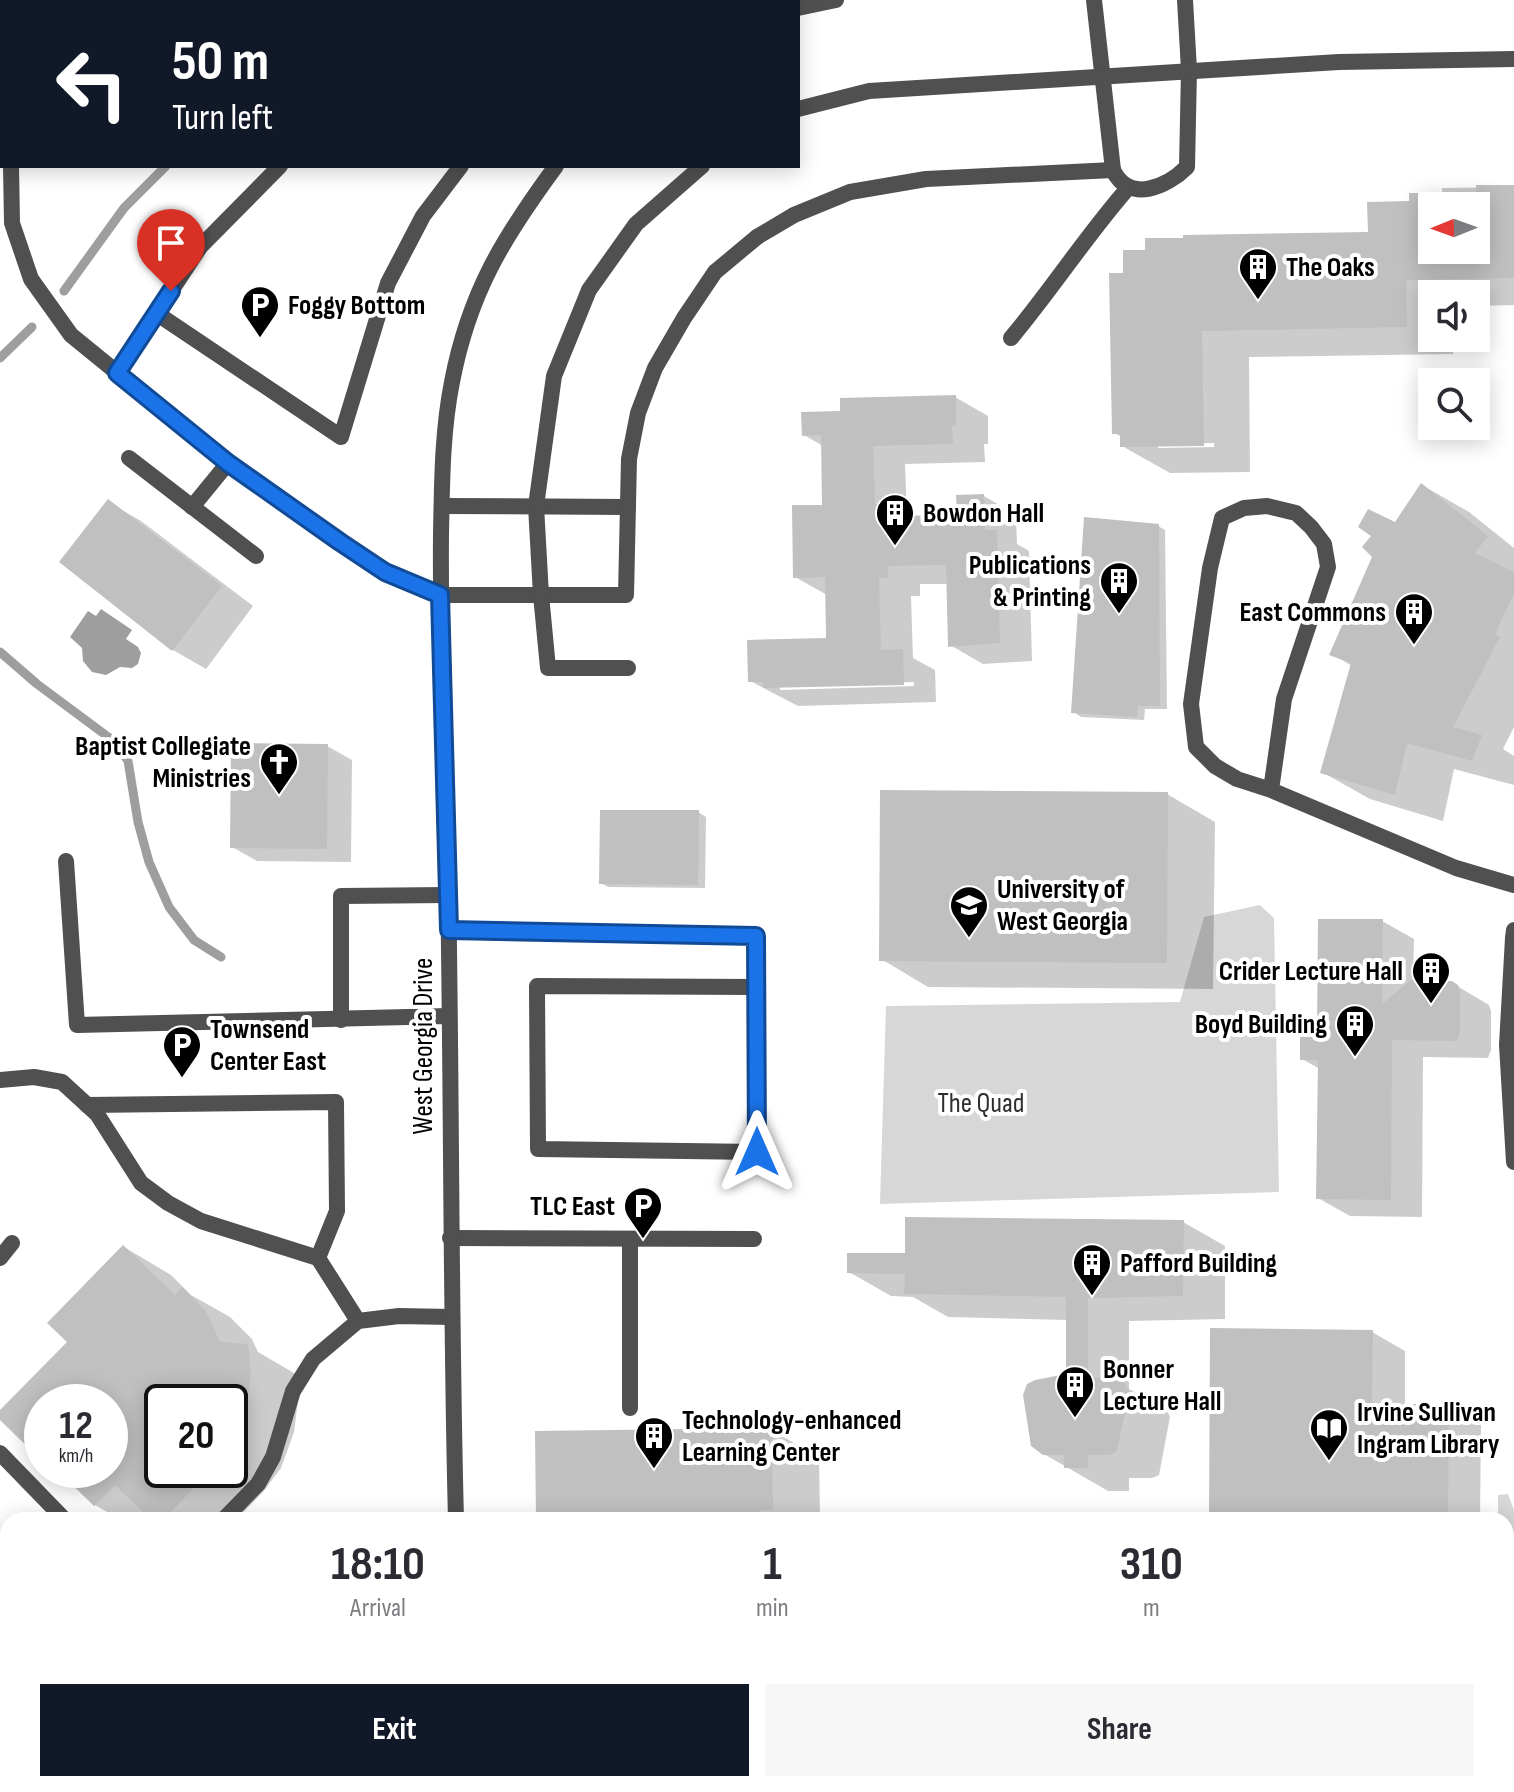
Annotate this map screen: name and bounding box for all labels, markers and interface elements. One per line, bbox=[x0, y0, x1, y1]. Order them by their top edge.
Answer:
text: 50 m bbox=[172, 29, 269, 96]
icon: left bbox=[40, 32, 144, 136]
text: Turn left bbox=[172, 97, 273, 140]
north arrow bbox=[1418, 192, 1490, 264]
map controls bbox=[1418, 192, 1490, 440]
pin bbox=[137, 209, 205, 291]
icon: arrive bbox=[149, 221, 193, 265]
building icon: The Oaks bbox=[1237, 246, 1279, 301]
place label: The Oaks bbox=[1286, 251, 1375, 284]
button: sound bbox=[1418, 280, 1490, 352]
parking icon: Foggy Bottom bbox=[239, 284, 281, 339]
place label: Foggy Bottom bbox=[288, 289, 425, 322]
button: search bbox=[1418, 368, 1490, 440]
building icon: Bowdon Hall bbox=[874, 492, 916, 547]
place label: Bowdon Hall bbox=[923, 497, 1044, 530]
place label: Publications & Printing bbox=[969, 549, 1091, 614]
building icon: Publications & Printing bbox=[1098, 560, 1140, 615]
building icon: East Commons bbox=[1393, 591, 1435, 646]
place label: East Commons bbox=[1239, 596, 1386, 629]
place label: Baptist Collegiate Ministries bbox=[75, 730, 251, 795]
church icon: Baptist Collegiate Ministries bbox=[258, 741, 300, 796]
place label: University of West Georgia bbox=[997, 873, 1128, 938]
school or university icon: University of West Georgia bbox=[948, 884, 990, 939]
building icon: Crider Lecture Hall bbox=[1410, 950, 1452, 1005]
place label: Crider Lecture Hall bbox=[1219, 955, 1403, 988]
street label: West Georgia Drive bbox=[407, 958, 440, 1134]
building icon: Boyd Building bbox=[1334, 1003, 1376, 1058]
place label: Boyd Building bbox=[1195, 1008, 1327, 1041]
place label: Townsend Center East bbox=[210, 1013, 326, 1078]
parking icon: Townsend Center East bbox=[161, 1024, 203, 1079]
park label: The Quad bbox=[938, 1087, 1024, 1120]
position arrow bbox=[715, 1110, 799, 1194]
parking icon: TLC East bbox=[622, 1185, 664, 1240]
place label: TLC East bbox=[530, 1190, 615, 1223]
building icon: Pafford Building bbox=[1071, 1242, 1113, 1297]
place label: Pafford Building bbox=[1120, 1247, 1277, 1280]
place label: Bonner Lecture Hall bbox=[1103, 1353, 1221, 1418]
building icon: Bonner Lecture Hall bbox=[1054, 1364, 1096, 1419]
speed limit sign: 20 bbox=[144, 1384, 248, 1488]
place label: Irvine Sullivan Ingram Library bbox=[1357, 1396, 1500, 1461]
text: 12 bbox=[59, 1402, 93, 1450]
place label: Technology-enhanced Learning Center bbox=[682, 1404, 901, 1469]
library icon: Irvine Sullivan Ingram Library bbox=[1308, 1407, 1350, 1462]
building icon: Technology-enhanced Learning Center bbox=[633, 1415, 675, 1470]
text: km/h bbox=[59, 1444, 93, 1468]
text: 18:10 bbox=[331, 1536, 425, 1593]
text: 1 bbox=[763, 1536, 782, 1593]
text: 310 bbox=[1120, 1536, 1183, 1593]
text: Arrival bbox=[350, 1593, 406, 1624]
text: min bbox=[756, 1593, 789, 1624]
text: m bbox=[1143, 1593, 1160, 1624]
button: Exit bbox=[40, 1684, 749, 1776]
button: Share bbox=[765, 1684, 1474, 1776]

